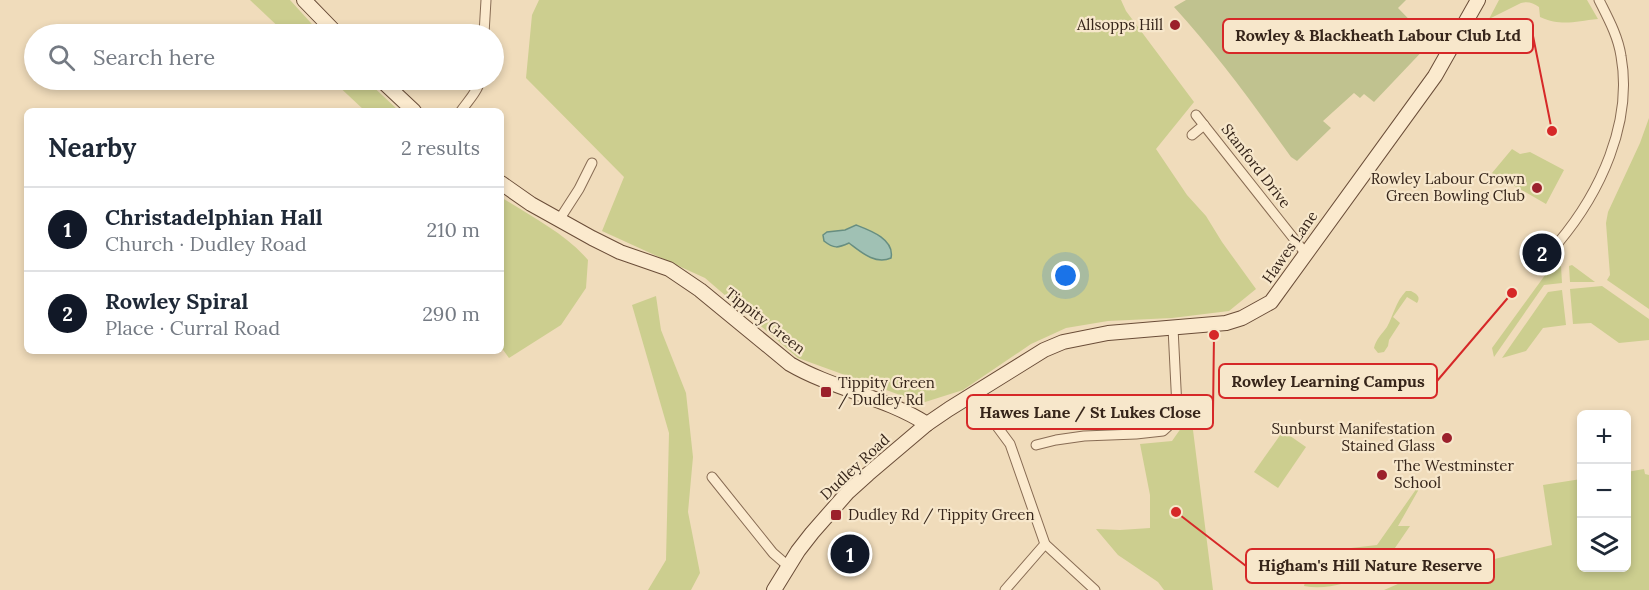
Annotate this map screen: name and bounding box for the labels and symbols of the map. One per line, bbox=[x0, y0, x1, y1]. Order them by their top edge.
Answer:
place label: Allsopps Hill bbox=[1076, 15, 1163, 34]
marker: Allsopps Hill bbox=[1168, 18, 1182, 32]
callout: Rowley & Blackheath Labour Club Ltd bbox=[1223, 19, 1533, 53]
text: Rowley & Blackheath Labour Club Ltd bbox=[1235, 25, 1522, 45]
street label: Stanford Drive bbox=[1218, 120, 1295, 212]
place label: Rowley Labour Crown Green Bowling Club bbox=[1371, 169, 1525, 205]
marker: Rowley Labour Crown Green Bowling Club bbox=[1530, 181, 1544, 195]
street label: Hawes Lane bbox=[1258, 207, 1321, 287]
pin: 2 bbox=[1522, 230, 1562, 276]
your location bbox=[1051, 261, 1080, 290]
street label: Tippity Green bbox=[721, 283, 809, 358]
callout: Rowley Learning Campus bbox=[1219, 364, 1437, 398]
text: Rowley Learning Campus bbox=[1231, 371, 1425, 391]
place label: Tippity Green / Dudley Rd bbox=[838, 373, 935, 410]
marker: Tippity Green / Dudley Rd bbox=[819, 385, 833, 399]
callout: Hawes Lane / St Lukes Close bbox=[967, 395, 1213, 429]
text: Hawes Lane / St Lukes Close bbox=[979, 402, 1201, 423]
place label: Sunburst Manifestation Stained Glass bbox=[1271, 419, 1435, 455]
street label: Dudley Road bbox=[816, 430, 893, 504]
marker: Sunburst Manifestation Stained Glass bbox=[1440, 431, 1454, 445]
place label: The Westminster School bbox=[1394, 456, 1514, 492]
marker: The Westminster School bbox=[1375, 468, 1389, 482]
place label: Dudley Rd / Tippity Green bbox=[848, 505, 1035, 525]
marker: Dudley Rd / Tippity Green bbox=[829, 508, 843, 522]
pin: 1 bbox=[830, 532, 870, 576]
callout: Higham's Hill Nature Reserve bbox=[1246, 549, 1494, 583]
text: Higham's Hill Nature Reserve bbox=[1258, 555, 1482, 575]

